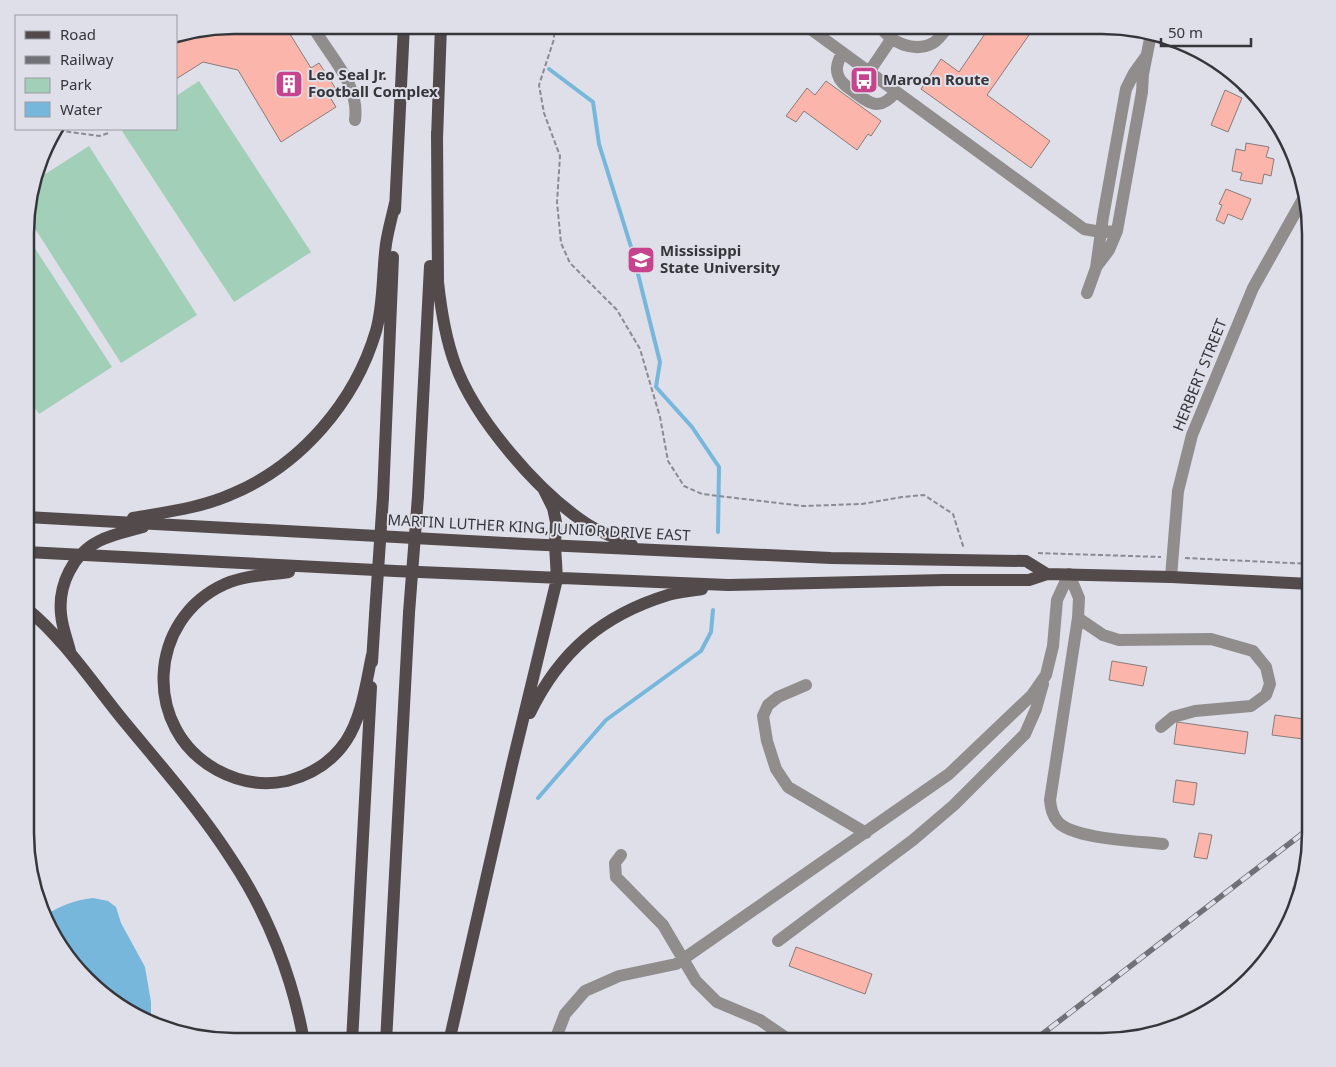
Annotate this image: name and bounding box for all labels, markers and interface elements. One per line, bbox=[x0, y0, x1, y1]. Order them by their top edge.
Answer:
legend bbox=[15, 15, 178, 130]
scale bar bbox=[1161, 15, 1251, 47]
text: 50 m bbox=[1168, 22, 1203, 42]
text: Road bbox=[60, 24, 96, 44]
text: Railway bbox=[60, 49, 114, 69]
place label: Leo Seal Jr. Football Complex bbox=[308, 64, 438, 101]
bus stop icon: Maroon Route bbox=[849, 65, 879, 95]
building icon: Leo Seal Jr. Football Complex bbox=[274, 69, 304, 99]
place label: Maroon Route bbox=[883, 69, 989, 89]
text: Park bbox=[60, 74, 92, 94]
text: Water bbox=[60, 99, 102, 119]
place label: Mississippi State University bbox=[660, 240, 780, 277]
school or university icon: Mississippi State University bbox=[626, 245, 656, 275]
street label: HERBERT STREET bbox=[1167, 315, 1231, 434]
street label: MARTIN LUTHER KING, JUNIOR DRIVE EAST bbox=[387, 509, 692, 545]

